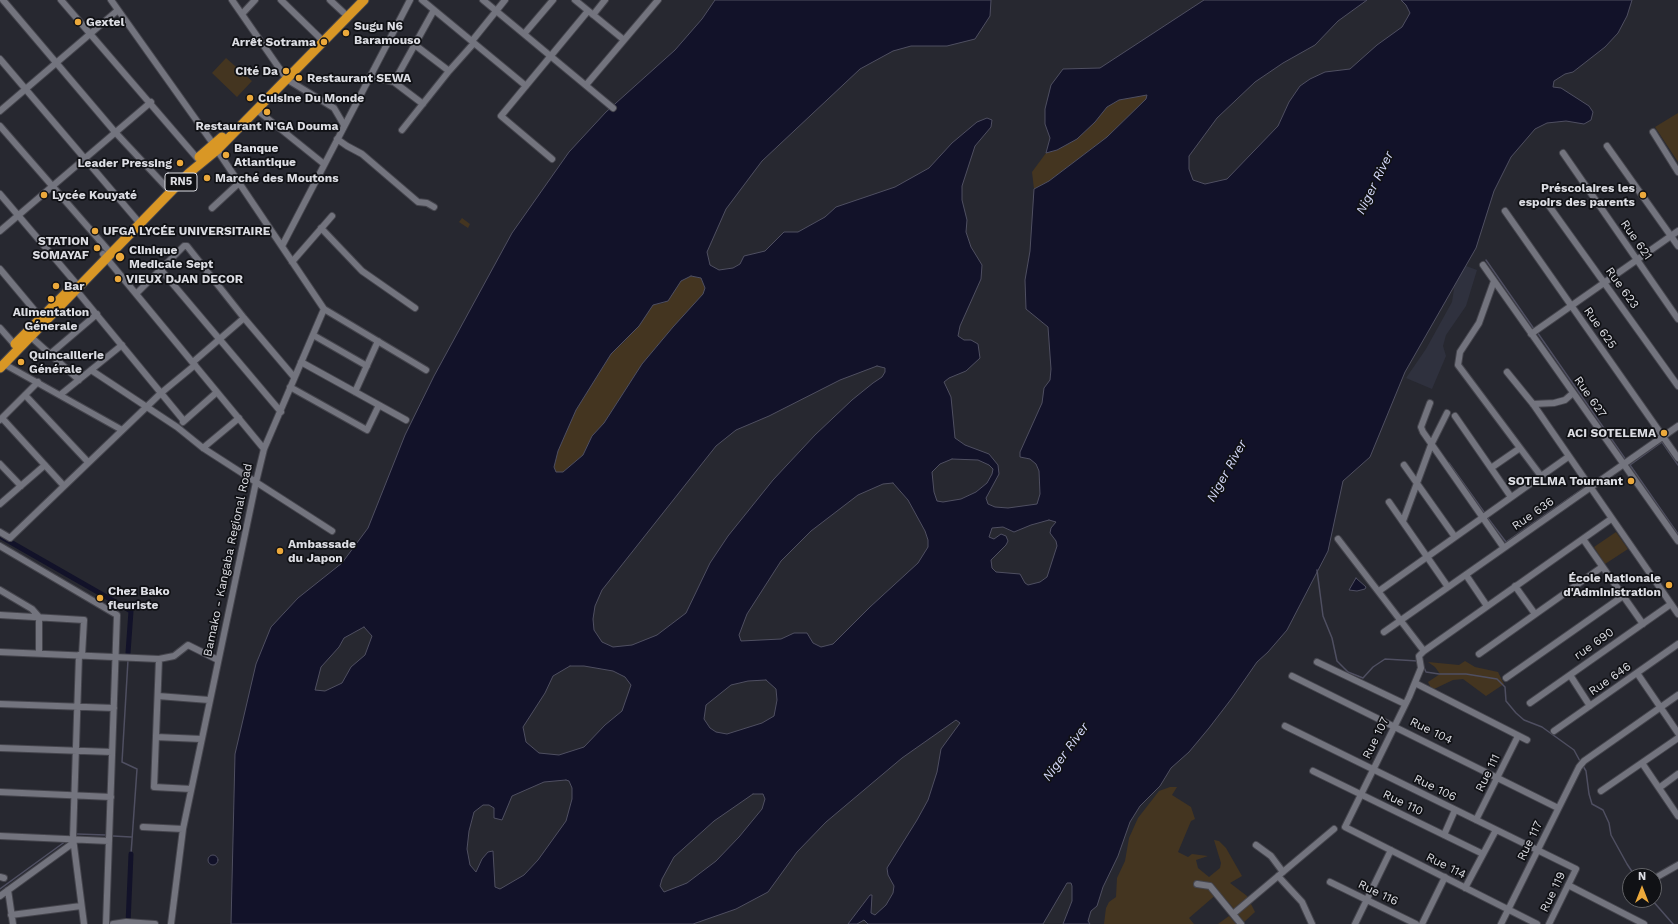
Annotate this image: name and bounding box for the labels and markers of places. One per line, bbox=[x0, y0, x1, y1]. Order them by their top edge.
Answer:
place label: Gextel bbox=[86, 15, 124, 29]
marker: Gextel bbox=[73, 17, 83, 27]
place label: Sugu N6 Baramouso bbox=[354, 19, 421, 47]
marker: Sugu N6 Baramouso bbox=[341, 28, 351, 38]
place label: Arrêt Sotrama bbox=[232, 35, 316, 49]
marker: Arrêt Sotrama bbox=[319, 37, 329, 47]
place label: Cité Da bbox=[235, 64, 278, 78]
marker: Cité Da bbox=[281, 66, 291, 76]
place label: Restaurant SEWA bbox=[307, 71, 411, 85]
marker: Restaurant SEWA bbox=[294, 73, 304, 83]
place label: Cuisine Du Monde bbox=[258, 91, 364, 105]
marker: Cuisine Du Monde bbox=[245, 93, 255, 103]
marker: Restaurant N'GA Douma bbox=[262, 107, 272, 117]
place label: Restaurant N'GA Douma bbox=[196, 119, 338, 133]
place label: Banque Atlantique bbox=[234, 141, 296, 169]
marker: Banque Atlantique bbox=[221, 150, 231, 160]
place label: Leader Pressing bbox=[77, 156, 172, 170]
marker: Leader Pressing bbox=[175, 158, 185, 168]
place label: Marché des Moutons bbox=[215, 171, 339, 185]
marker: Marché des Moutons bbox=[202, 173, 212, 183]
place label: Préscolaires les espoirs des parents bbox=[1519, 181, 1635, 209]
place label: Lycée Kouyaté bbox=[52, 188, 137, 202]
marker: Lycée Kouyaté bbox=[39, 190, 49, 200]
marker: Préscolaires les espoirs des parents bbox=[1638, 190, 1648, 200]
place label: UFGA LYCÉE UNIVERSITAIRE bbox=[103, 224, 270, 238]
marker: UFGA LYCÉE UNIVERSITAIRE bbox=[90, 226, 100, 236]
place label: STATION SOMAYAF bbox=[33, 234, 89, 262]
marker: STATION SOMAYAF bbox=[92, 243, 102, 253]
place label: Clinique Medicale Sept bbox=[129, 243, 213, 271]
marker: Clinique Medicale Sept bbox=[114, 251, 126, 263]
place label: VIEUX DJAN DECOR bbox=[126, 272, 243, 286]
marker: VIEUX DJAN DECOR bbox=[113, 274, 123, 284]
place label: Bar bbox=[64, 279, 84, 293]
marker: Bar bbox=[51, 281, 61, 291]
marker: Alimentation Génerale bbox=[46, 294, 56, 304]
place label: Alimentation Génerale bbox=[13, 305, 89, 333]
place label: Quincaillerie Générale bbox=[29, 348, 104, 376]
marker: Quincaillerie Générale bbox=[16, 357, 26, 367]
place label: ACI SOTELEMA bbox=[1567, 426, 1656, 440]
marker: ACI SOTELEMA bbox=[1659, 428, 1669, 438]
place label: SOTELMA Tournant bbox=[1508, 474, 1623, 488]
marker: SOTELMA Tournant bbox=[1626, 476, 1636, 486]
place label: Ambassade du Japon bbox=[288, 537, 356, 565]
marker: Ambassade du Japon bbox=[275, 546, 285, 556]
place label: École Nationale d'Administration bbox=[1563, 571, 1661, 599]
marker: École Nationale d'Administration bbox=[1664, 580, 1674, 590]
place label: Chez Bako fleuriste bbox=[108, 584, 170, 612]
marker: Chez Bako fleuriste bbox=[95, 593, 105, 603]

